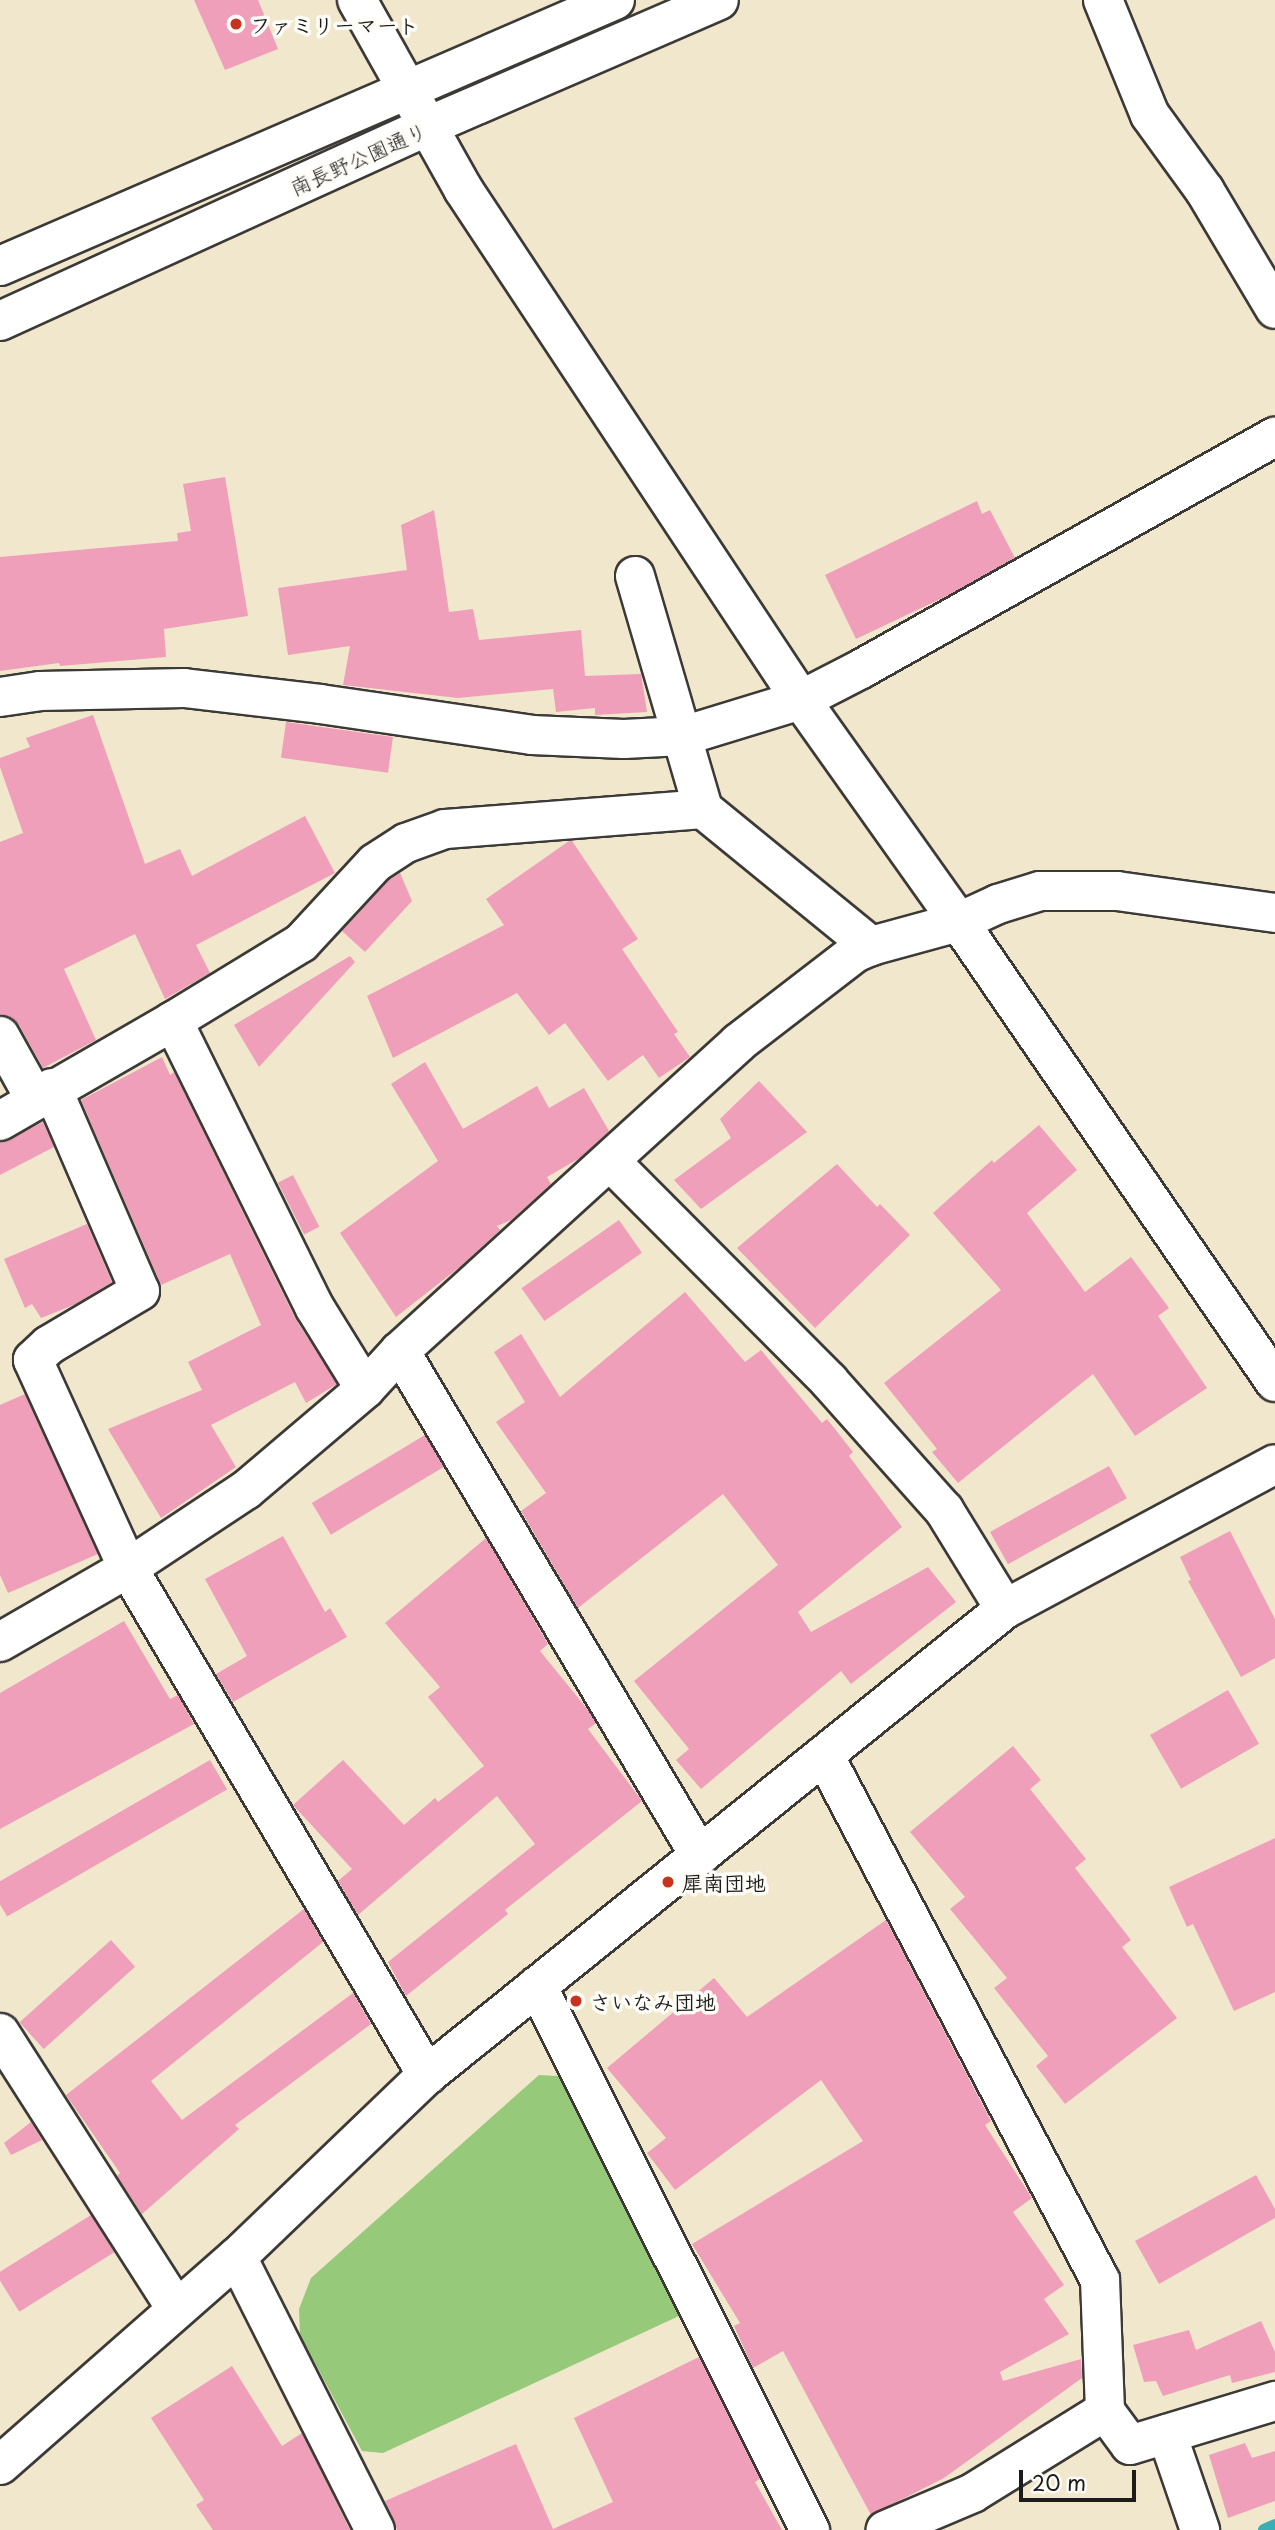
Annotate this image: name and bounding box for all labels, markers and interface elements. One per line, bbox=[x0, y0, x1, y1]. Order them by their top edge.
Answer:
place label: ファミリーマート bbox=[250, 11, 418, 37]
marker: ファミリーマート bbox=[228, 16, 244, 32]
street label: 南長野公園通り bbox=[286, 117, 430, 199]
place label: 犀南団地 bbox=[682, 1869, 766, 1895]
marker: 犀南団地 bbox=[660, 1874, 676, 1890]
place label: さいなみ団地 bbox=[590, 1988, 716, 2014]
marker: さいなみ団地 bbox=[568, 1993, 584, 2009]
scale bar bbox=[1023, 2456, 1140, 2500]
text: 20 m bbox=[1032, 2466, 1086, 2498]

